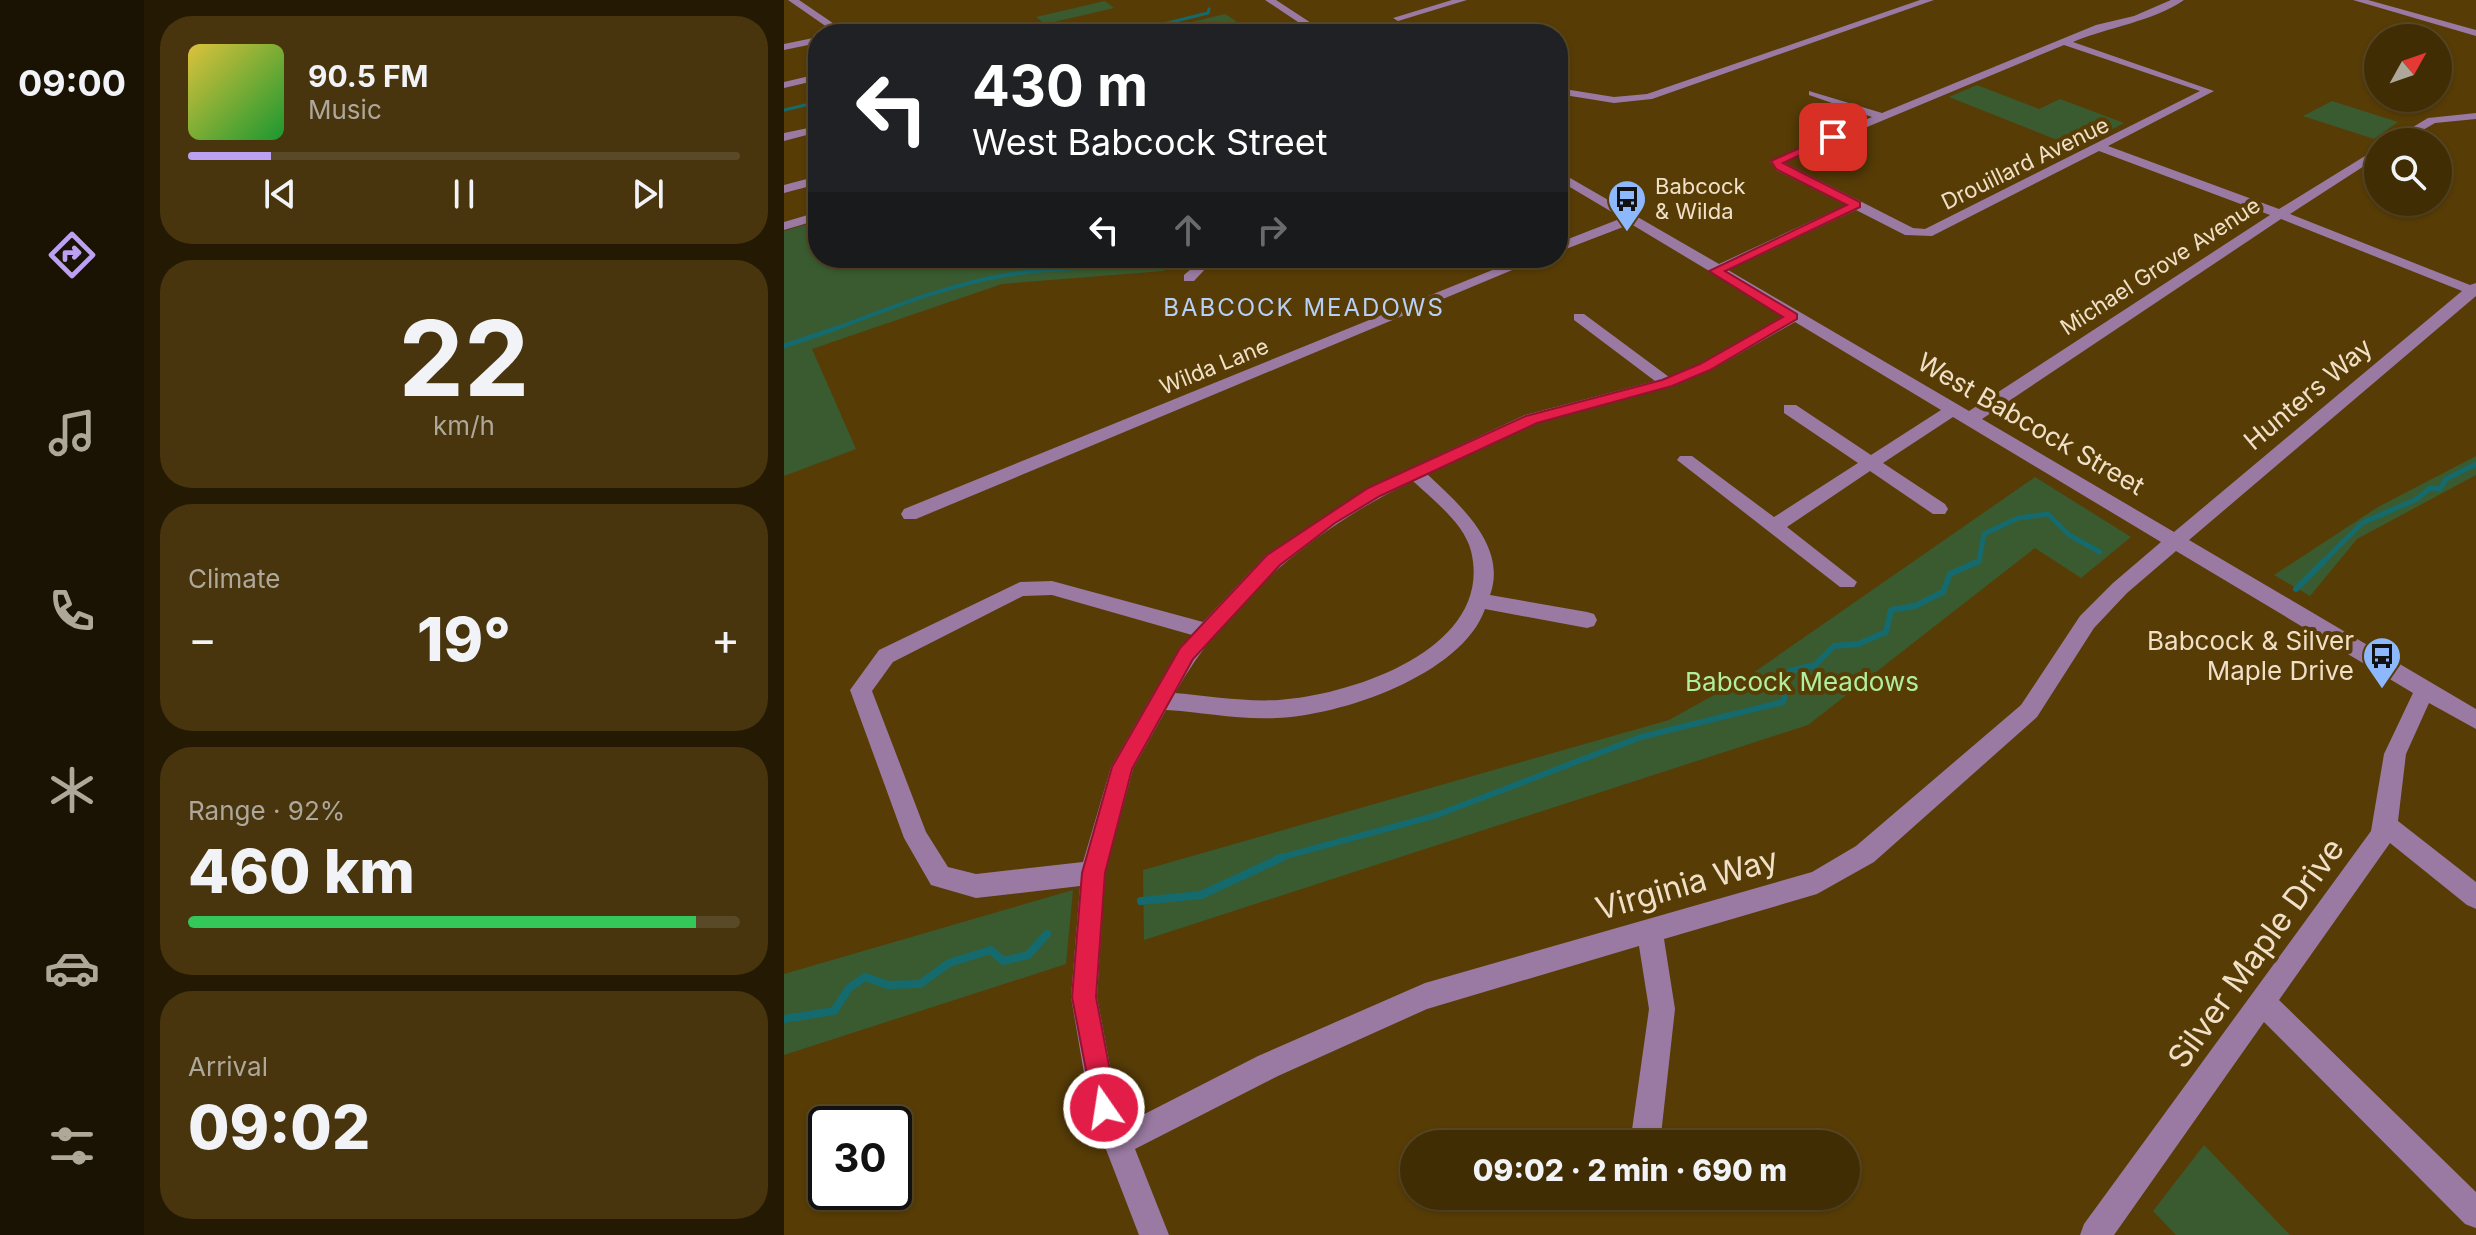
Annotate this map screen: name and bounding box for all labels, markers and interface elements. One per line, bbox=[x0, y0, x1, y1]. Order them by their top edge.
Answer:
north arrow bbox=[2364, 24, 2452, 112]
map controls bbox=[2364, 24, 2452, 216]
text: 430 m bbox=[972, 52, 1148, 120]
icon: left bbox=[840, 56, 944, 160]
text: 90.5 FM bbox=[308, 58, 429, 94]
text: 09:00 bbox=[18, 61, 126, 105]
text: Music bbox=[308, 94, 382, 125]
pin bbox=[1799, 103, 1867, 171]
street label: Drouillard Avenue bbox=[1937, 111, 2113, 215]
icon: arrive bbox=[1811, 115, 1855, 159]
text: West Babcock Street bbox=[972, 120, 1328, 164]
button: search bbox=[2364, 128, 2452, 216]
icon: previous bbox=[258, 172, 302, 216]
icon: pause bbox=[442, 172, 486, 216]
icon: next bbox=[626, 172, 670, 216]
place label: Babcock & Wilda bbox=[1655, 173, 1746, 224]
bus stop icon: Babcock & Wilda bbox=[1606, 178, 1648, 233]
street label: Michael Grove Avenue bbox=[2055, 192, 2265, 340]
icon: left bbox=[1082, 208, 1126, 252]
icon: ahead bbox=[1166, 208, 1210, 252]
icon: right bbox=[1250, 208, 1294, 252]
icon: directions bbox=[44, 227, 100, 283]
district label: BABCOCK MEADOWS bbox=[1163, 293, 1445, 322]
text: 22 bbox=[398, 295, 530, 421]
street label: Hunters Way bbox=[2237, 331, 2378, 456]
street label: Wilda Lane bbox=[1156, 332, 1272, 400]
street label: West Babcock Street bbox=[1912, 346, 2150, 501]
icon: music bbox=[44, 405, 100, 461]
text: km/h bbox=[433, 410, 495, 441]
text: Climate bbox=[188, 563, 280, 594]
icon: phone bbox=[44, 583, 100, 639]
text: 19° bbox=[417, 603, 511, 675]
text: − bbox=[188, 612, 217, 666]
text: + bbox=[711, 612, 740, 666]
place label: Babcock & Silver Maple Drive bbox=[2147, 625, 2354, 686]
bus stop icon: Babcock & Silver Maple Drive bbox=[2361, 635, 2403, 690]
park label: Babcock Meadows bbox=[1685, 666, 1919, 697]
icon: climate bbox=[44, 762, 100, 818]
text: Range · 92% bbox=[188, 795, 345, 826]
street label: Silver Maple Drive bbox=[2159, 830, 2352, 1075]
text: 460 km bbox=[188, 835, 415, 907]
street label: Virginia Way bbox=[1591, 839, 1782, 928]
icon: car bbox=[44, 940, 100, 996]
text: Arrival bbox=[188, 1051, 268, 1082]
position arrow bbox=[1062, 1066, 1146, 1150]
text: 09:02 bbox=[188, 1091, 370, 1163]
speed limit sign: 30 bbox=[808, 1106, 912, 1210]
icon: filters bbox=[44, 1118, 100, 1174]
text: 09:02 · 2 min · 690 m bbox=[1473, 1152, 1787, 1188]

